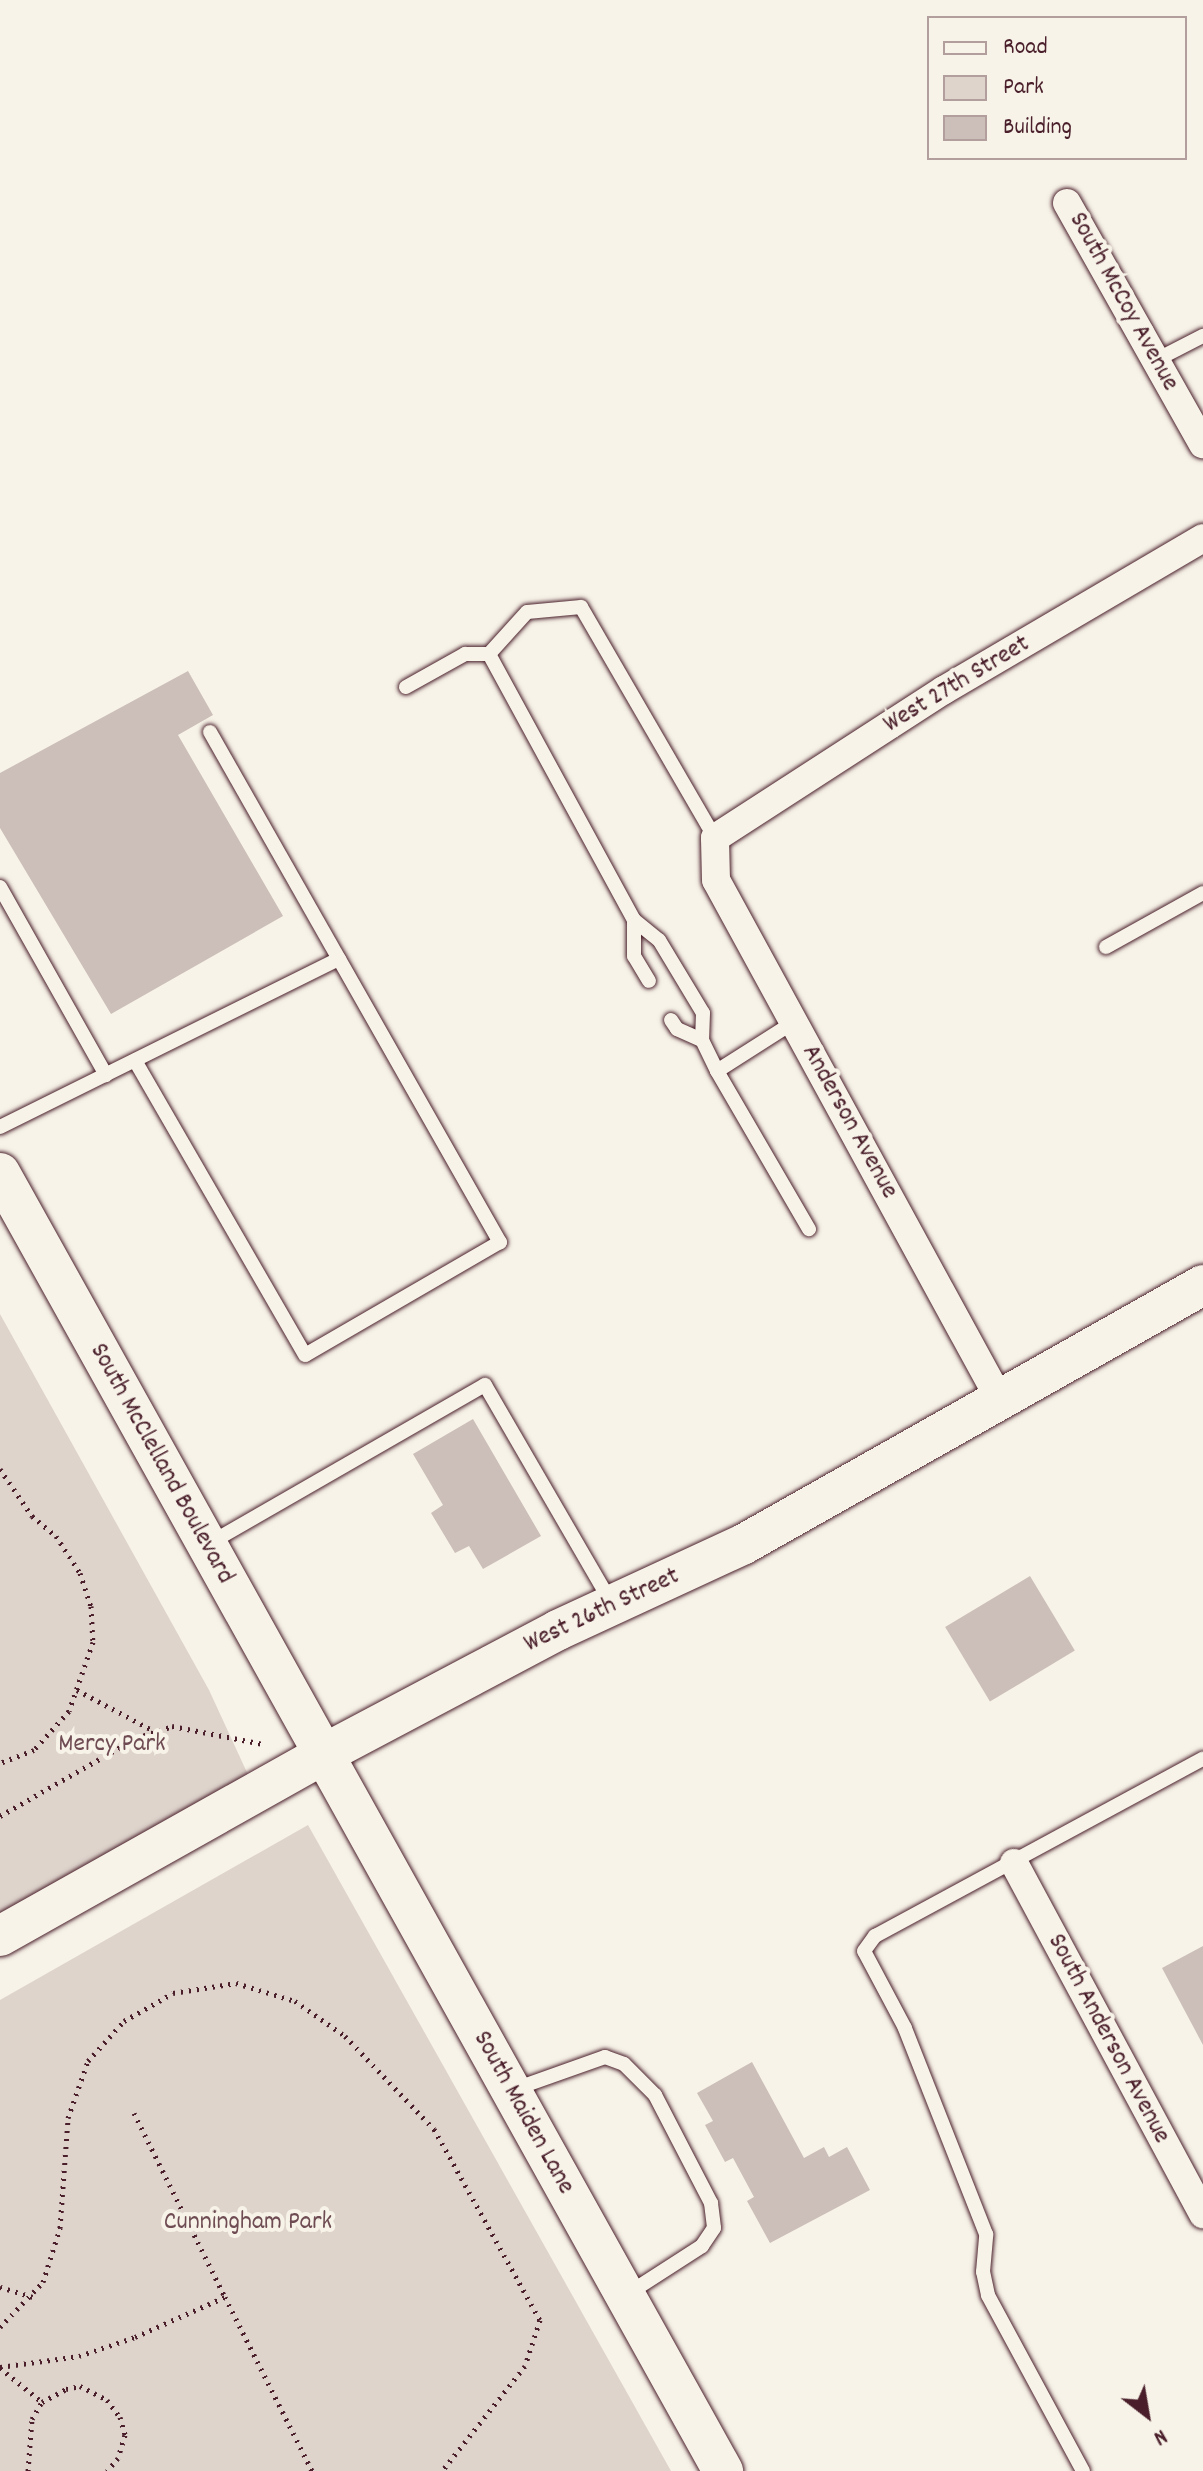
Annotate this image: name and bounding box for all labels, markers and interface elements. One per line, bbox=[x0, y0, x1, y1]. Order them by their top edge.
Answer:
legend bbox=[927, 16, 1187, 160]
text: Road bbox=[1003, 31, 1048, 65]
text: Park bbox=[1003, 71, 1044, 105]
text: Building bbox=[1003, 111, 1072, 145]
street label: South McCoy Avenue bbox=[1061, 207, 1185, 397]
street label: West 27th Street bbox=[878, 629, 1036, 741]
street label: Anderson Avenue bbox=[794, 1040, 904, 1204]
street label: South McClelland Boulevard bbox=[82, 1338, 240, 1590]
street label: West 26th Street bbox=[519, 1561, 685, 1661]
park label: Mercy Park bbox=[58, 1729, 166, 1761]
street label: South Anderson Avenue bbox=[1040, 1929, 1176, 2149]
street label: South Maiden Lane bbox=[465, 2026, 581, 2200]
park label: Cunningham Park bbox=[164, 2207, 332, 2239]
north arrow bbox=[1107, 2375, 1187, 2455]
text: N bbox=[1147, 2420, 1172, 2452]

